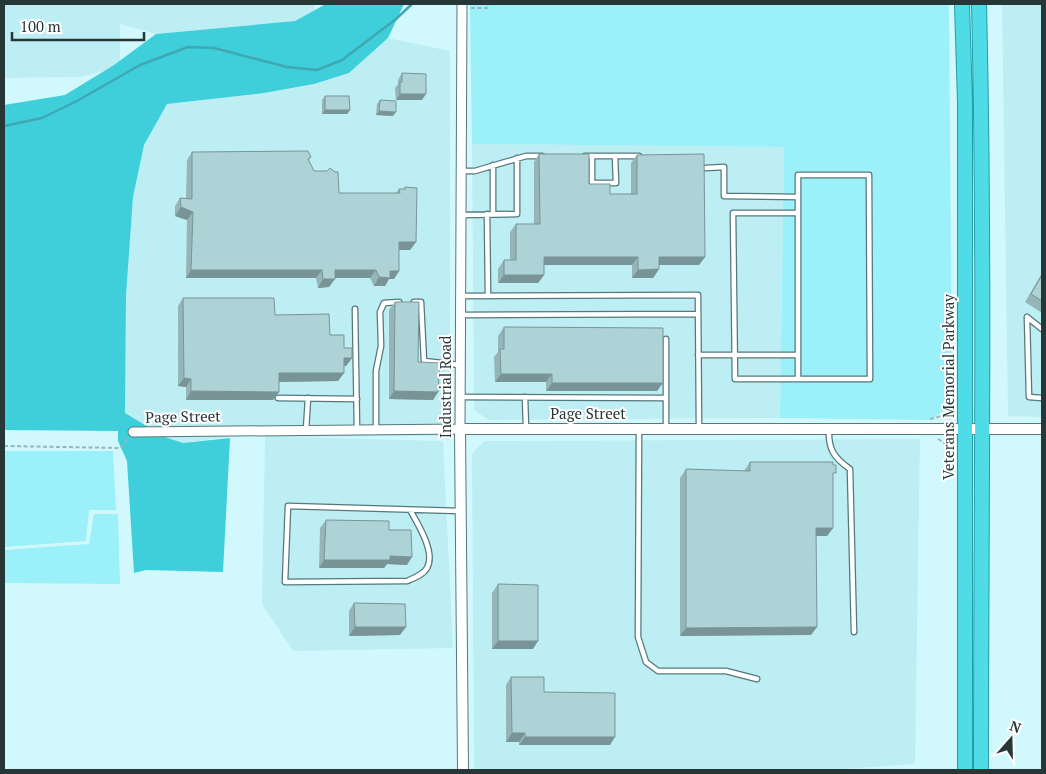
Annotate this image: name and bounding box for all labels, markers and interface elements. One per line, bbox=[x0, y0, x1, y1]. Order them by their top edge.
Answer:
scale bar bbox=[12, 10, 145, 42]
text: 100 m bbox=[20, 16, 61, 36]
street label: Veterans Memorial Parkway bbox=[938, 294, 958, 480]
street label: Industrial Road bbox=[435, 336, 455, 438]
street label: Page Street bbox=[550, 403, 626, 423]
street label: Page Street bbox=[145, 405, 221, 427]
north arrow bbox=[986, 714, 1036, 764]
text: N bbox=[1007, 716, 1024, 737]

